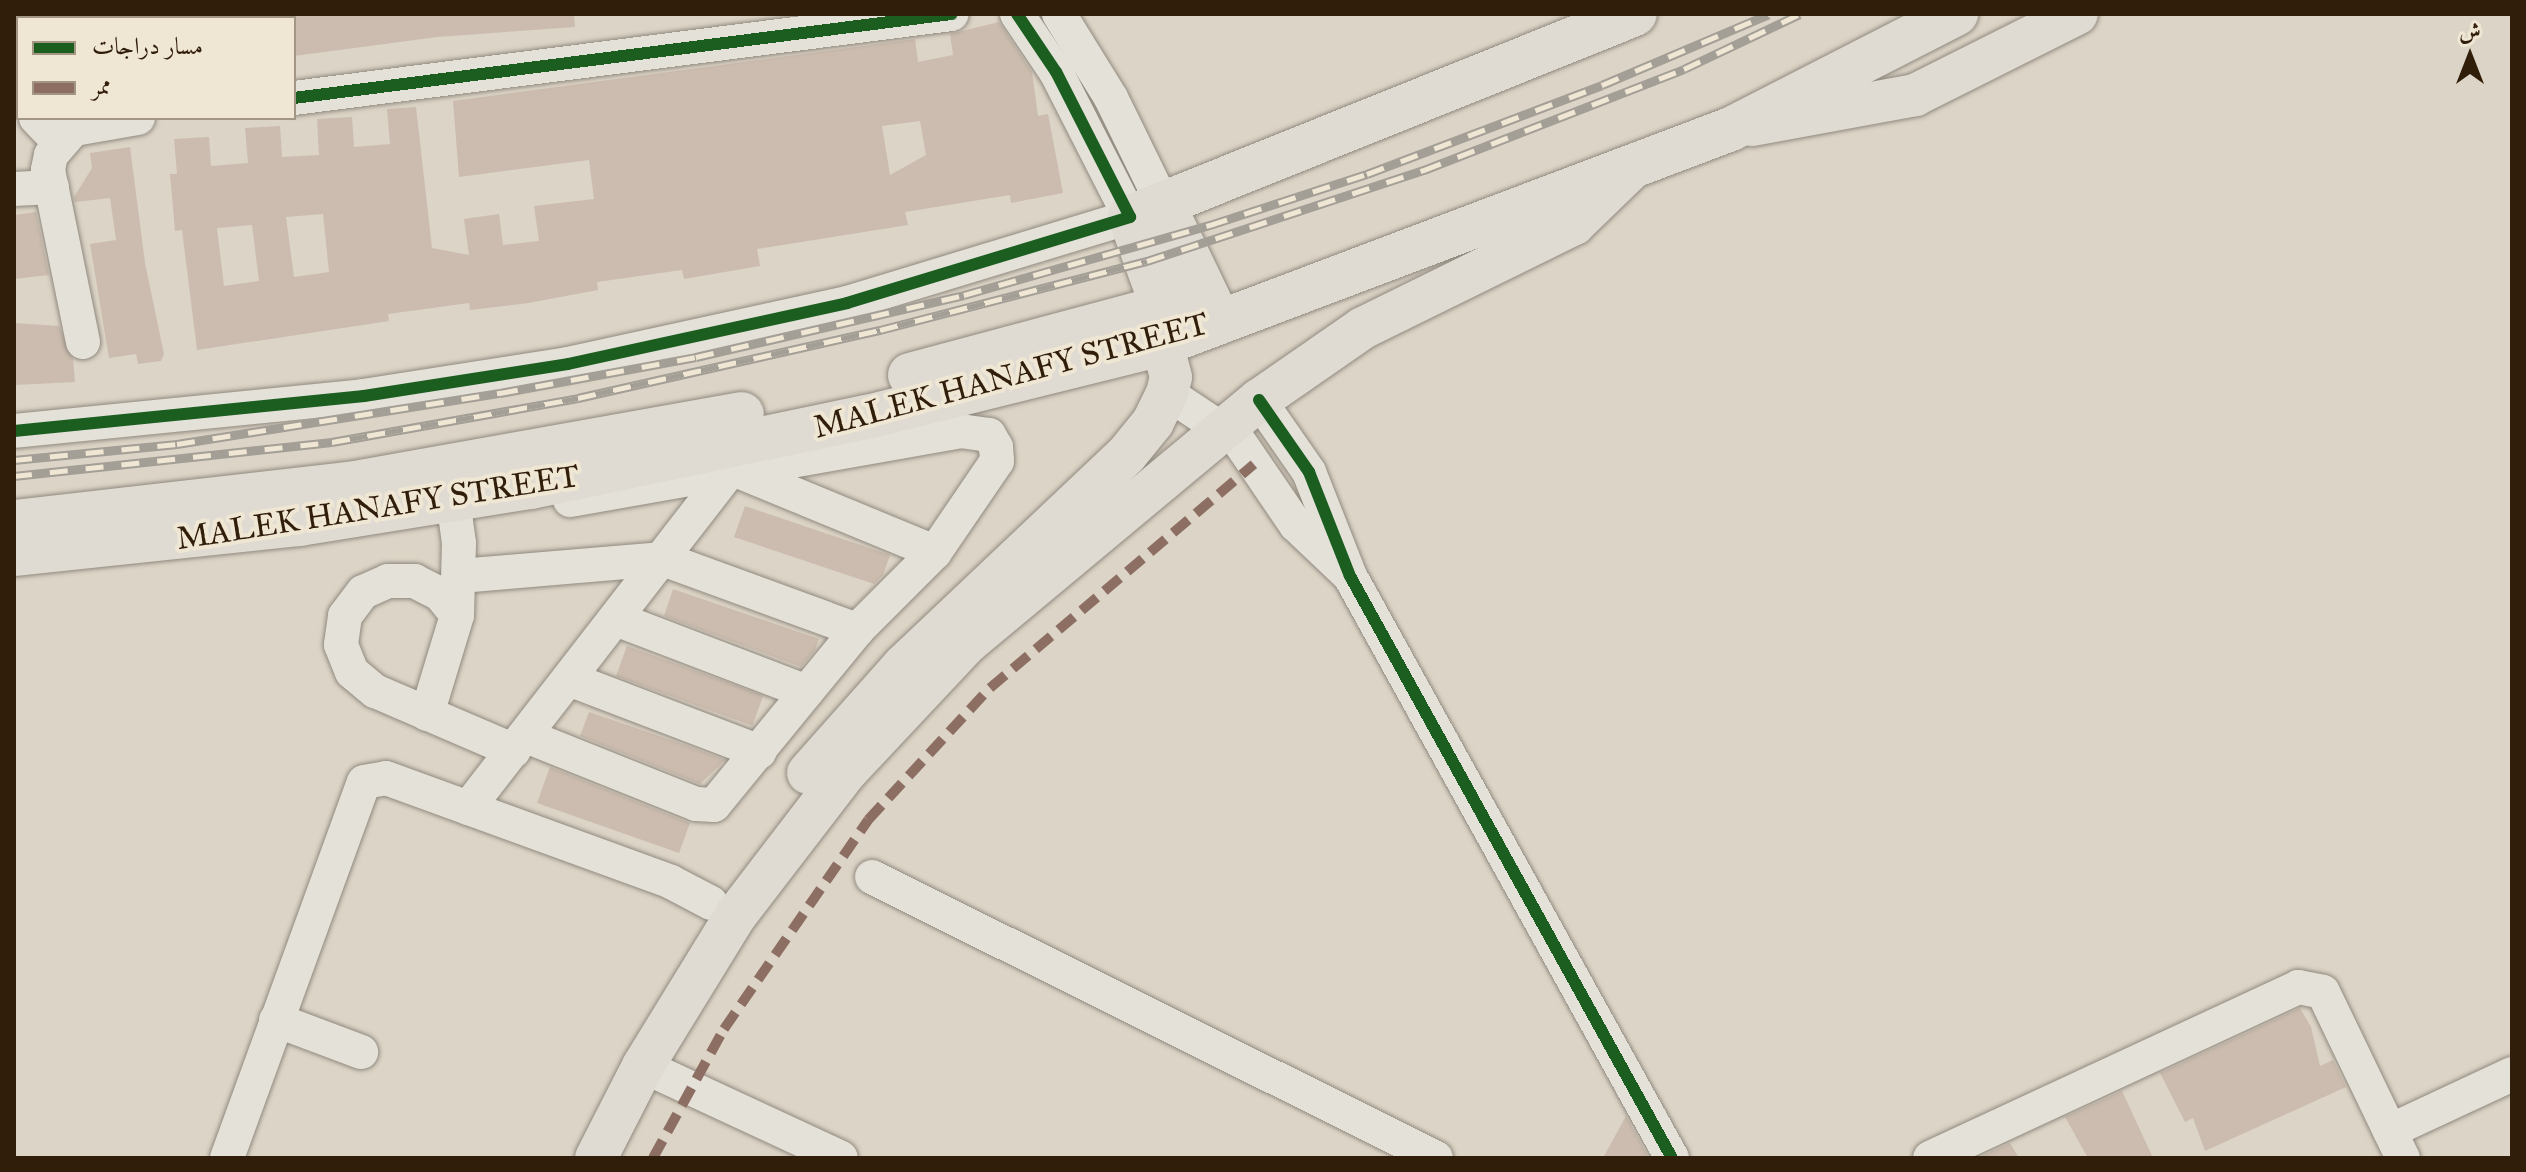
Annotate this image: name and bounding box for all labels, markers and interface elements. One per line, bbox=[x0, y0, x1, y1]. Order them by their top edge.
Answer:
legend bbox=[16, 16, 296, 120]
north arrow bbox=[2430, 16, 2510, 96]
text: ش bbox=[2459, 18, 2481, 45]
text: مسار دراجات bbox=[92, 31, 203, 61]
text: ممر bbox=[92, 71, 111, 101]
street label: MALEK HANAFY STREET bbox=[809, 305, 1213, 447]
street label: MALEK HANAFY STREET bbox=[174, 457, 582, 559]

